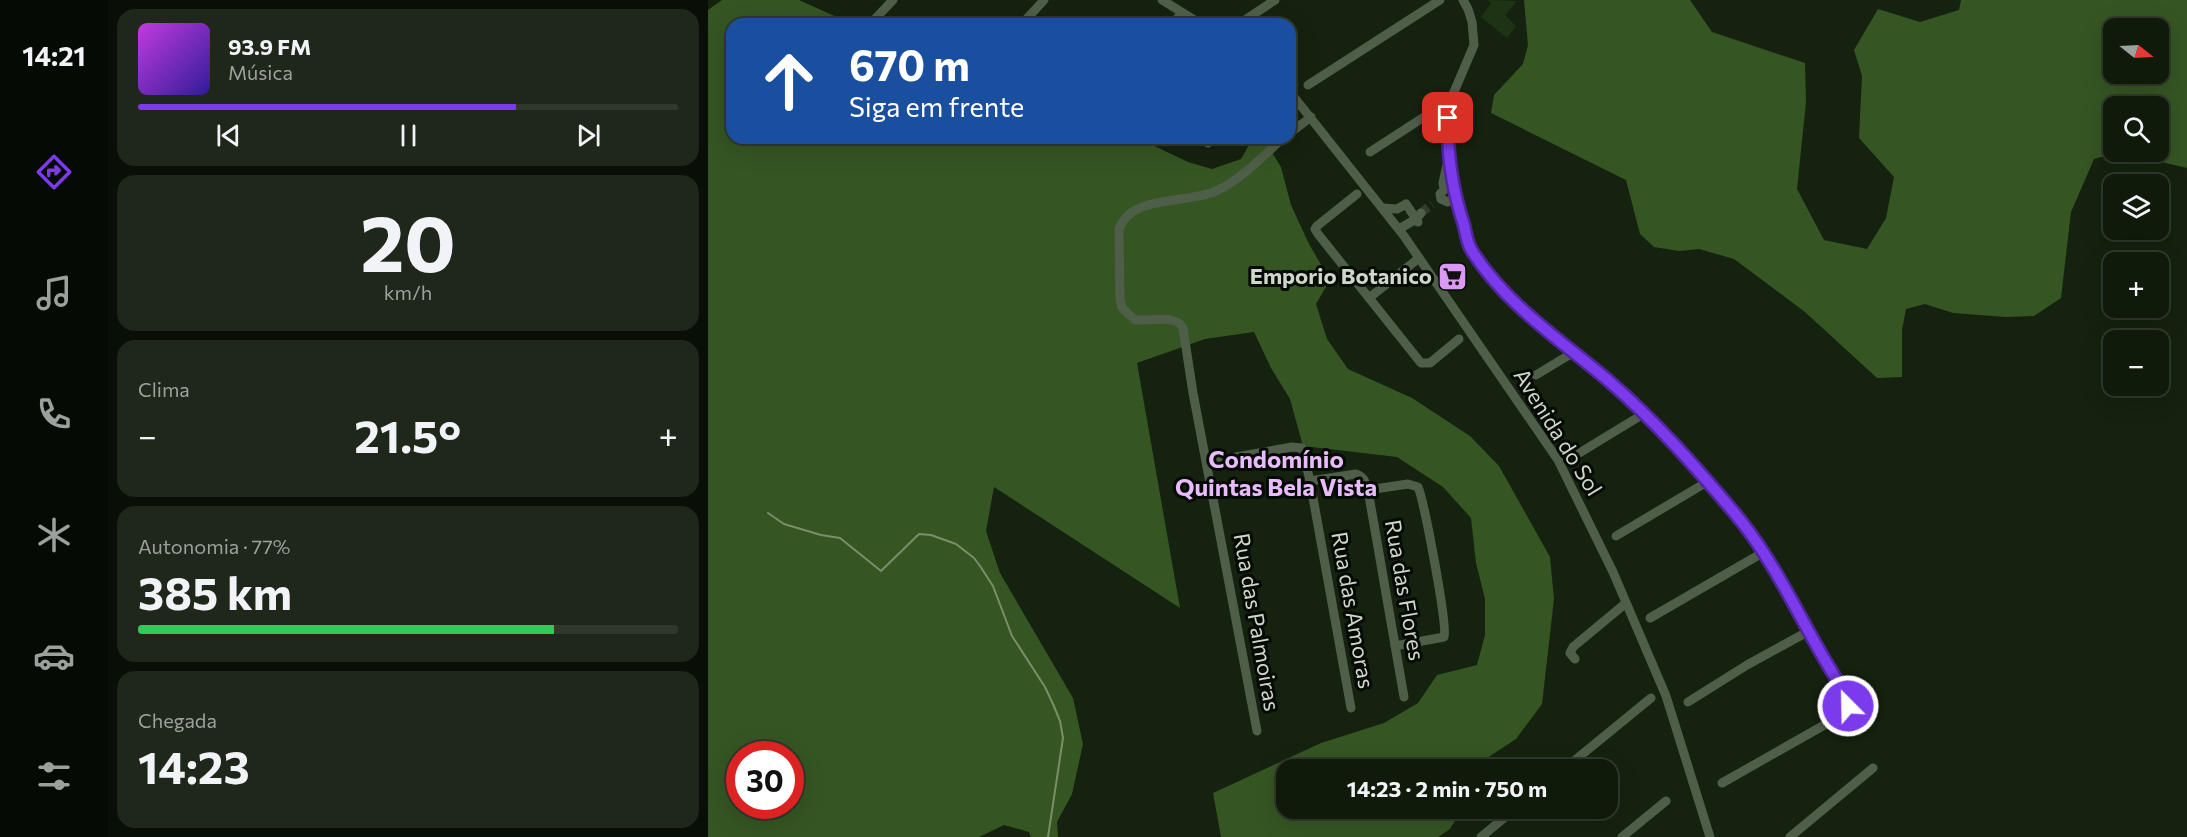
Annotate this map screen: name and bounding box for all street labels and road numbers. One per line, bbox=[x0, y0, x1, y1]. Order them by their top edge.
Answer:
street label: Avenida do Sol bbox=[1508, 363, 1608, 500]
street label: Rua das Flores bbox=[1380, 517, 1431, 662]
street label: Rua das Amoras bbox=[1326, 529, 1381, 690]
street label: Rua das Palmoiras bbox=[1229, 531, 1286, 713]

